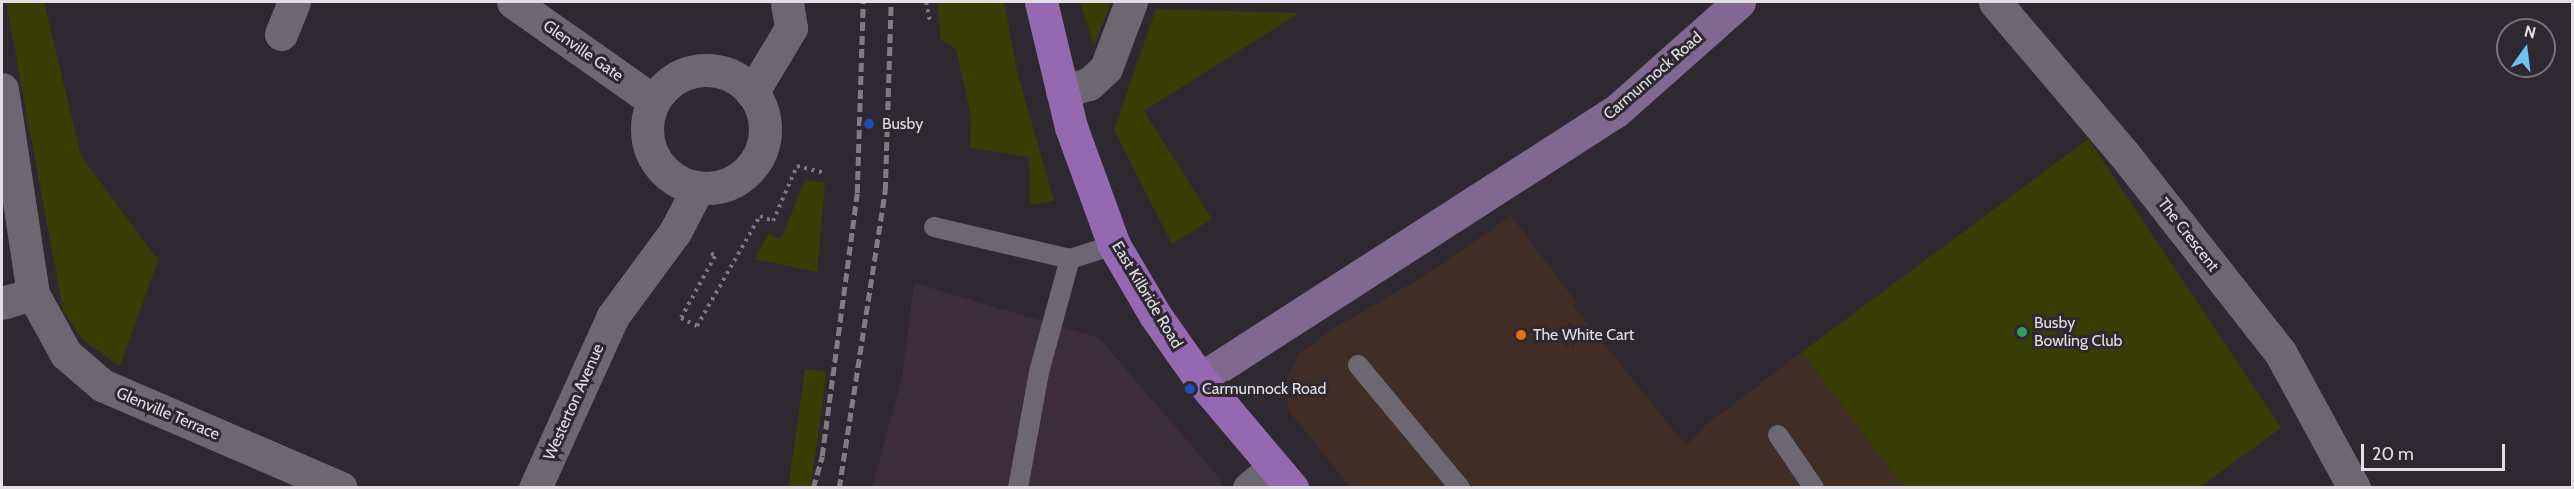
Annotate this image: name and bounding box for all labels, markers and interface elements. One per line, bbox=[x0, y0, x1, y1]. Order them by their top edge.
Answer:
street label: Glenville Gate bbox=[539, 16, 627, 86]
north arrow bbox=[2496, 18, 2556, 78]
text: N bbox=[2522, 21, 2538, 43]
street label: Carmunnock Road bbox=[1600, 28, 1706, 124]
place label: Busby bbox=[882, 114, 923, 134]
marker: Busby bbox=[860, 115, 878, 133]
street label: The Crescent bbox=[2153, 194, 2223, 276]
street label: East Kilbride Road bbox=[1107, 238, 1187, 352]
place label: Busby Bowling Club bbox=[2034, 313, 2122, 351]
place label: The White Cart bbox=[1533, 325, 1634, 345]
marker: Busby Bowling Club bbox=[2015, 325, 2029, 339]
marker: The White Cart bbox=[1514, 328, 1528, 342]
street label: Westerton Avenue bbox=[540, 341, 608, 463]
place label: Carmunnock Road bbox=[1202, 379, 1326, 399]
marker: Carmunnock Road bbox=[1183, 382, 1197, 396]
street label: Glenville Terrace bbox=[113, 384, 223, 444]
scale bar bbox=[2364, 432, 2508, 470]
text: 20 m bbox=[2372, 443, 2414, 465]

